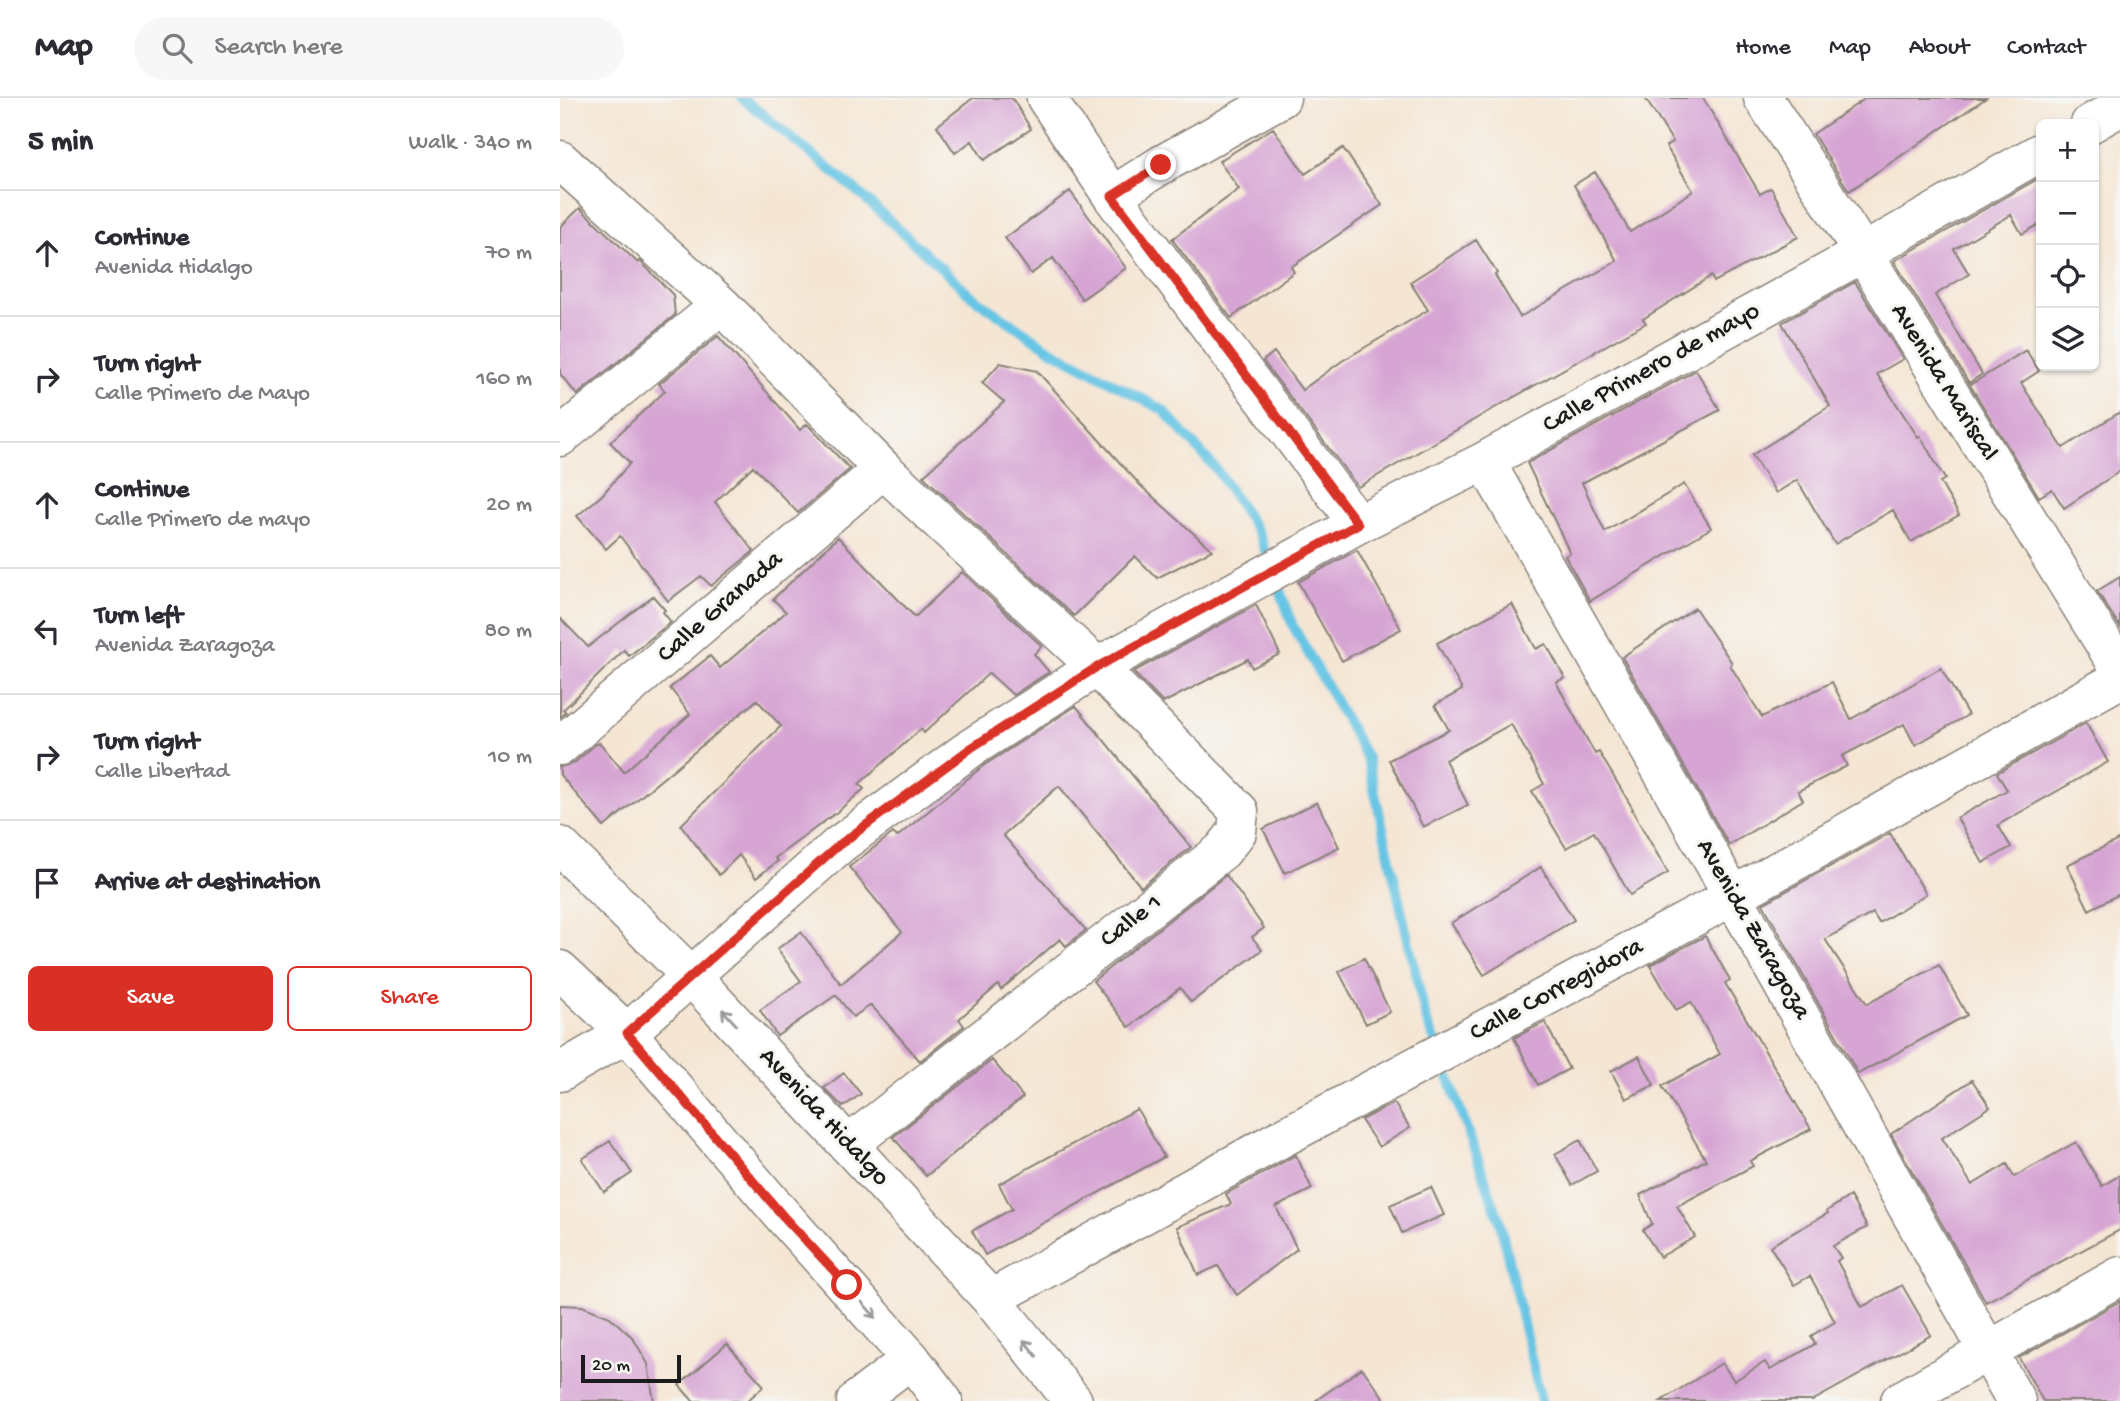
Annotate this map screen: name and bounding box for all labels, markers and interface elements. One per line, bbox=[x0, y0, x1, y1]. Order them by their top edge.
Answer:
search box bbox=[134, 17, 624, 80]
text: Map bbox=[35, 29, 92, 67]
icon: search bbox=[158, 29, 196, 67]
text: Search here bbox=[214, 33, 343, 64]
text: Home bbox=[1735, 34, 1791, 63]
text: Map bbox=[1829, 34, 1871, 63]
text: About bbox=[1909, 34, 1969, 63]
text: Contact bbox=[2007, 34, 2085, 63]
map controls bbox=[2036, 119, 2099, 371]
button: + bbox=[2036, 119, 2099, 182]
text: 5 min bbox=[28, 126, 93, 161]
text: Walk · 340 m bbox=[409, 130, 532, 157]
route end bbox=[1145, 149, 1176, 180]
button: − bbox=[2036, 182, 2099, 245]
text: Continue bbox=[95, 224, 189, 255]
icon: ahead bbox=[28, 234, 66, 272]
text: 70 m bbox=[485, 240, 532, 267]
button: locate bbox=[2036, 245, 2099, 308]
text: Avenida Hidalgo bbox=[95, 255, 253, 282]
street label: Calle Primero de mayo bbox=[1538, 296, 1766, 442]
street label: Avenida Mariscal bbox=[1882, 298, 2004, 468]
button: layers bbox=[2036, 308, 2099, 371]
text: Turn right bbox=[95, 350, 199, 381]
icon: right bbox=[28, 360, 66, 398]
text: 160 m bbox=[476, 366, 532, 393]
text: Calle Primero de Mayo bbox=[95, 381, 310, 408]
text: Continue bbox=[95, 476, 189, 507]
icon: ahead bbox=[28, 486, 66, 524]
text: 20 m bbox=[486, 492, 532, 519]
text: Calle Primero de mayo bbox=[95, 507, 310, 534]
street label: Calle Granada bbox=[652, 544, 791, 671]
text: Turn left bbox=[95, 602, 183, 633]
icon: left bbox=[28, 612, 66, 650]
text: 80 m bbox=[485, 618, 532, 645]
text: Avenida Zaragoza bbox=[95, 633, 275, 660]
text: Turn right bbox=[95, 728, 199, 759]
icon: right bbox=[28, 738, 66, 776]
text: 10 m bbox=[488, 744, 532, 771]
text: Calle Libertad bbox=[95, 759, 229, 786]
street label: Avenida Zaragoza bbox=[1688, 834, 1817, 1027]
icon: arrive bbox=[28, 864, 66, 902]
text: Arrive at destination bbox=[95, 868, 320, 899]
street label: Calle 1 bbox=[1095, 888, 1169, 956]
street label: Calle Corregidora bbox=[1465, 932, 1650, 1050]
button: Save bbox=[28, 966, 273, 1031]
button: Share bbox=[287, 966, 532, 1031]
one-way arrow bbox=[720, 1009, 737, 1026]
street label: Avenida Hidalgo bbox=[751, 1042, 895, 1194]
route start bbox=[831, 1269, 862, 1300]
one-way arrow bbox=[861, 1301, 877, 1319]
one-way arrow bbox=[1023, 1339, 1038, 1357]
scale bar bbox=[581, 1352, 681, 1384]
text: 20 m bbox=[592, 1355, 630, 1378]

